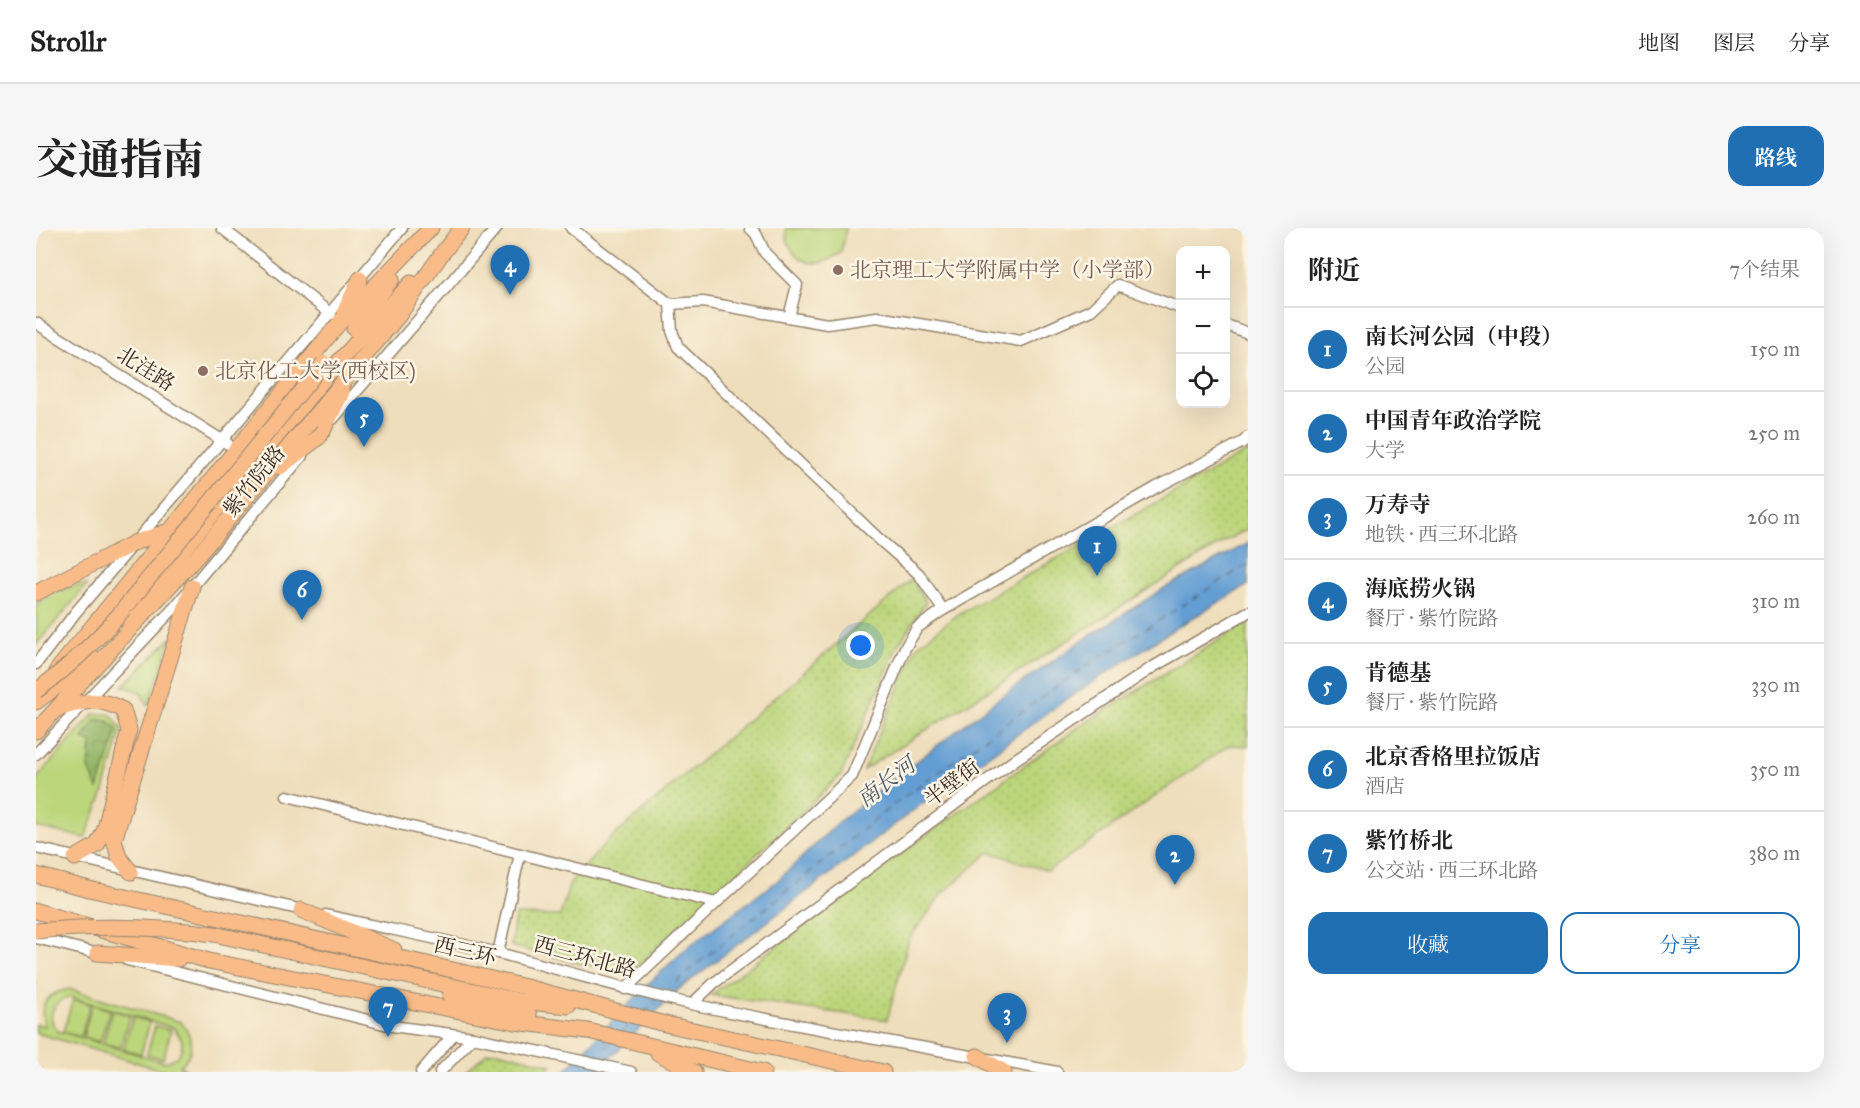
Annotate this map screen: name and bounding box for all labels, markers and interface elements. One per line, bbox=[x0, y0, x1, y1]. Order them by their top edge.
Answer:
text: Strollr bbox=[30, 24, 106, 59]
text: 地图 bbox=[1638, 30, 1680, 56]
text: 图层 bbox=[1713, 30, 1755, 56]
text: 分享 bbox=[1788, 30, 1830, 56]
button: 路线 bbox=[1728, 126, 1824, 186]
text: 交通指南 bbox=[36, 134, 204, 186]
pin: 4 bbox=[490, 245, 530, 295]
map controls bbox=[1176, 246, 1230, 408]
button: + bbox=[1176, 246, 1230, 300]
text: 附近 bbox=[1308, 254, 1360, 286]
place label: 北京理工大学附属中学（小学部） bbox=[850, 257, 1165, 283]
text: 7个结果 bbox=[1729, 257, 1800, 281]
marker: 北京理工大学附属中学（小学部） bbox=[831, 263, 845, 277]
button: − bbox=[1176, 300, 1230, 354]
text: 南长河公园（中段） bbox=[1365, 323, 1563, 350]
text: 1 bbox=[1324, 337, 1331, 361]
text: 150 m bbox=[1750, 337, 1800, 361]
street label: 北洼路 bbox=[112, 341, 180, 397]
button: locate bbox=[1176, 354, 1230, 408]
text: 公园 bbox=[1365, 354, 1405, 378]
place label: 北京化工大学(西校区) bbox=[215, 358, 416, 384]
marker: 北京化工大学(西校区) bbox=[196, 364, 210, 378]
pin: 5 bbox=[344, 398, 384, 447]
text: 中国青年政治学院 bbox=[1365, 407, 1541, 434]
text: 2 bbox=[1323, 421, 1332, 445]
text: 250 m bbox=[1748, 421, 1800, 445]
text: 大学 bbox=[1365, 438, 1405, 462]
street label: 紫竹院路 bbox=[217, 440, 291, 522]
text: 万寿寺 bbox=[1365, 491, 1431, 518]
text: 3 bbox=[1324, 505, 1332, 529]
text: 260 m bbox=[1747, 505, 1800, 529]
text: 地铁 · 西三环北路 bbox=[1365, 522, 1518, 546]
pin: 1 bbox=[1078, 526, 1116, 576]
pin: 6 bbox=[282, 570, 322, 620]
text: 海底捞火锅 bbox=[1365, 575, 1475, 602]
text: 4 bbox=[1322, 589, 1333, 613]
text: 310 m bbox=[1751, 589, 1800, 613]
text: 餐厅 · 紫竹院路 bbox=[1365, 606, 1498, 630]
your location bbox=[846, 631, 875, 660]
text: 肯德基 bbox=[1365, 659, 1431, 686]
text: 5 bbox=[1323, 673, 1332, 697]
text: 330 m bbox=[1751, 673, 1800, 697]
text: 餐厅 · 紫竹院路 bbox=[1365, 690, 1498, 714]
text: 北京香格里拉饭店 bbox=[1365, 743, 1541, 770]
water label: 南长河 bbox=[852, 749, 924, 813]
street label: 半壁街 bbox=[919, 754, 985, 812]
text: 6 bbox=[1322, 757, 1333, 781]
text: 350 m bbox=[1750, 757, 1800, 781]
text: 酒店 bbox=[1365, 774, 1405, 798]
text: 紫竹桥北 bbox=[1365, 827, 1453, 854]
pin: 2 bbox=[1156, 836, 1194, 885]
text: 7 bbox=[1322, 841, 1333, 865]
text: 380 m bbox=[1749, 841, 1800, 865]
text: 公交站 · 西三环北路 bbox=[1365, 858, 1538, 882]
button: 收藏 bbox=[1308, 912, 1548, 974]
button: 分享 bbox=[1560, 912, 1800, 974]
street label: 西三环 bbox=[431, 931, 499, 971]
street label: 西三环北路 bbox=[531, 931, 639, 983]
pin: 7 bbox=[368, 988, 408, 1037]
pin: 3 bbox=[988, 994, 1026, 1043]

